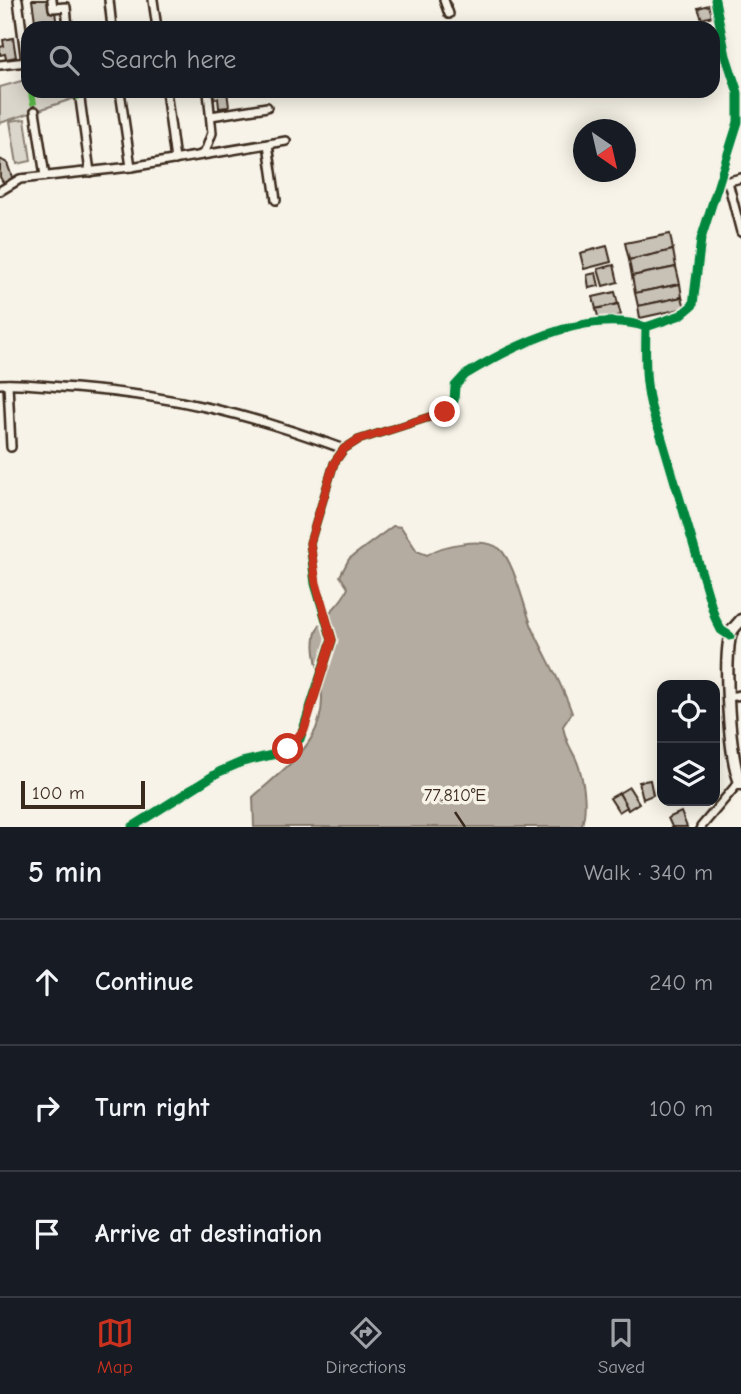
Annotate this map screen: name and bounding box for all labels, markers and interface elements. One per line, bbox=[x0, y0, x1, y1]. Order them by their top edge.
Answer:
search box bbox=[21, 21, 720, 98]
icon: search bbox=[45, 41, 83, 79]
text: Search here bbox=[101, 45, 236, 75]
north arrow bbox=[573, 119, 636, 182]
route end bbox=[429, 396, 460, 427]
map controls bbox=[657, 680, 720, 806]
button: locate bbox=[657, 680, 720, 743]
route start bbox=[272, 733, 303, 764]
button: layers bbox=[657, 743, 720, 806]
scale bar bbox=[21, 778, 145, 810]
text: 100 m bbox=[32, 782, 85, 804]
text: 77.810°E bbox=[424, 785, 486, 806]
text: 5 min bbox=[28, 855, 102, 890]
text: Walk · 340 m bbox=[584, 859, 713, 886]
icon: ahead bbox=[28, 963, 66, 1001]
text: Continue bbox=[95, 967, 193, 997]
text: 240 m bbox=[649, 969, 713, 996]
icon: right bbox=[28, 1089, 66, 1127]
text: Turn right bbox=[95, 1093, 209, 1123]
text: 100 m bbox=[649, 1095, 713, 1122]
icon: arrive bbox=[28, 1215, 66, 1253]
text: Arrive at destination bbox=[95, 1219, 322, 1249]
tab: Map bbox=[96, 1314, 134, 1378]
tab: Directions bbox=[326, 1314, 406, 1378]
tab: Saved bbox=[598, 1314, 645, 1378]

